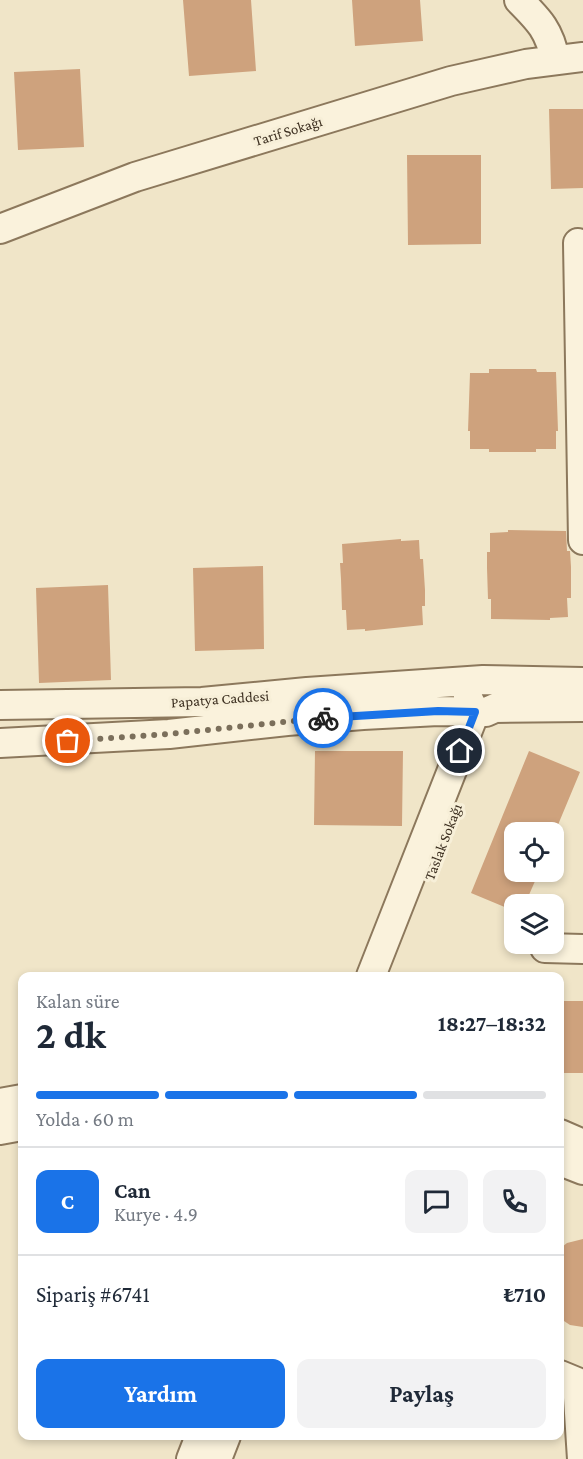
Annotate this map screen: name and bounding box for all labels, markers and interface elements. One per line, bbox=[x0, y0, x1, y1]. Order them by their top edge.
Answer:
street label: Tarif Sokağı bbox=[252, 113, 325, 150]
street label: Papatya Caddesi bbox=[170, 688, 270, 711]
courier bbox=[293, 688, 353, 748]
icon: bike bbox=[307, 702, 340, 735]
pin bbox=[42, 715, 93, 766]
icon: bag bbox=[51, 724, 84, 757]
pin bbox=[434, 725, 485, 776]
icon: home bbox=[443, 734, 476, 767]
street label: Taslak Sokağı bbox=[421, 801, 466, 883]
map controls bbox=[504, 822, 564, 954]
button: locate bbox=[504, 822, 564, 882]
button: layers bbox=[504, 894, 564, 954]
text: Kalan süre bbox=[36, 990, 119, 1012]
text: 18:27–18:32 bbox=[438, 1011, 546, 1036]
text: 2 dk bbox=[36, 1013, 106, 1056]
text: Yolda · 60 m bbox=[36, 1108, 134, 1130]
button: chat bbox=[405, 1170, 468, 1233]
button: phone bbox=[483, 1170, 546, 1233]
text: Can bbox=[114, 1178, 151, 1203]
text: C bbox=[61, 1189, 74, 1214]
text: Kurye · 4.9 bbox=[114, 1203, 198, 1225]
text: Sipariş #6741 bbox=[36, 1282, 150, 1307]
text: ₺710 bbox=[504, 1282, 546, 1307]
button: Yardım bbox=[36, 1359, 285, 1428]
button: Paylaş bbox=[297, 1359, 546, 1428]

